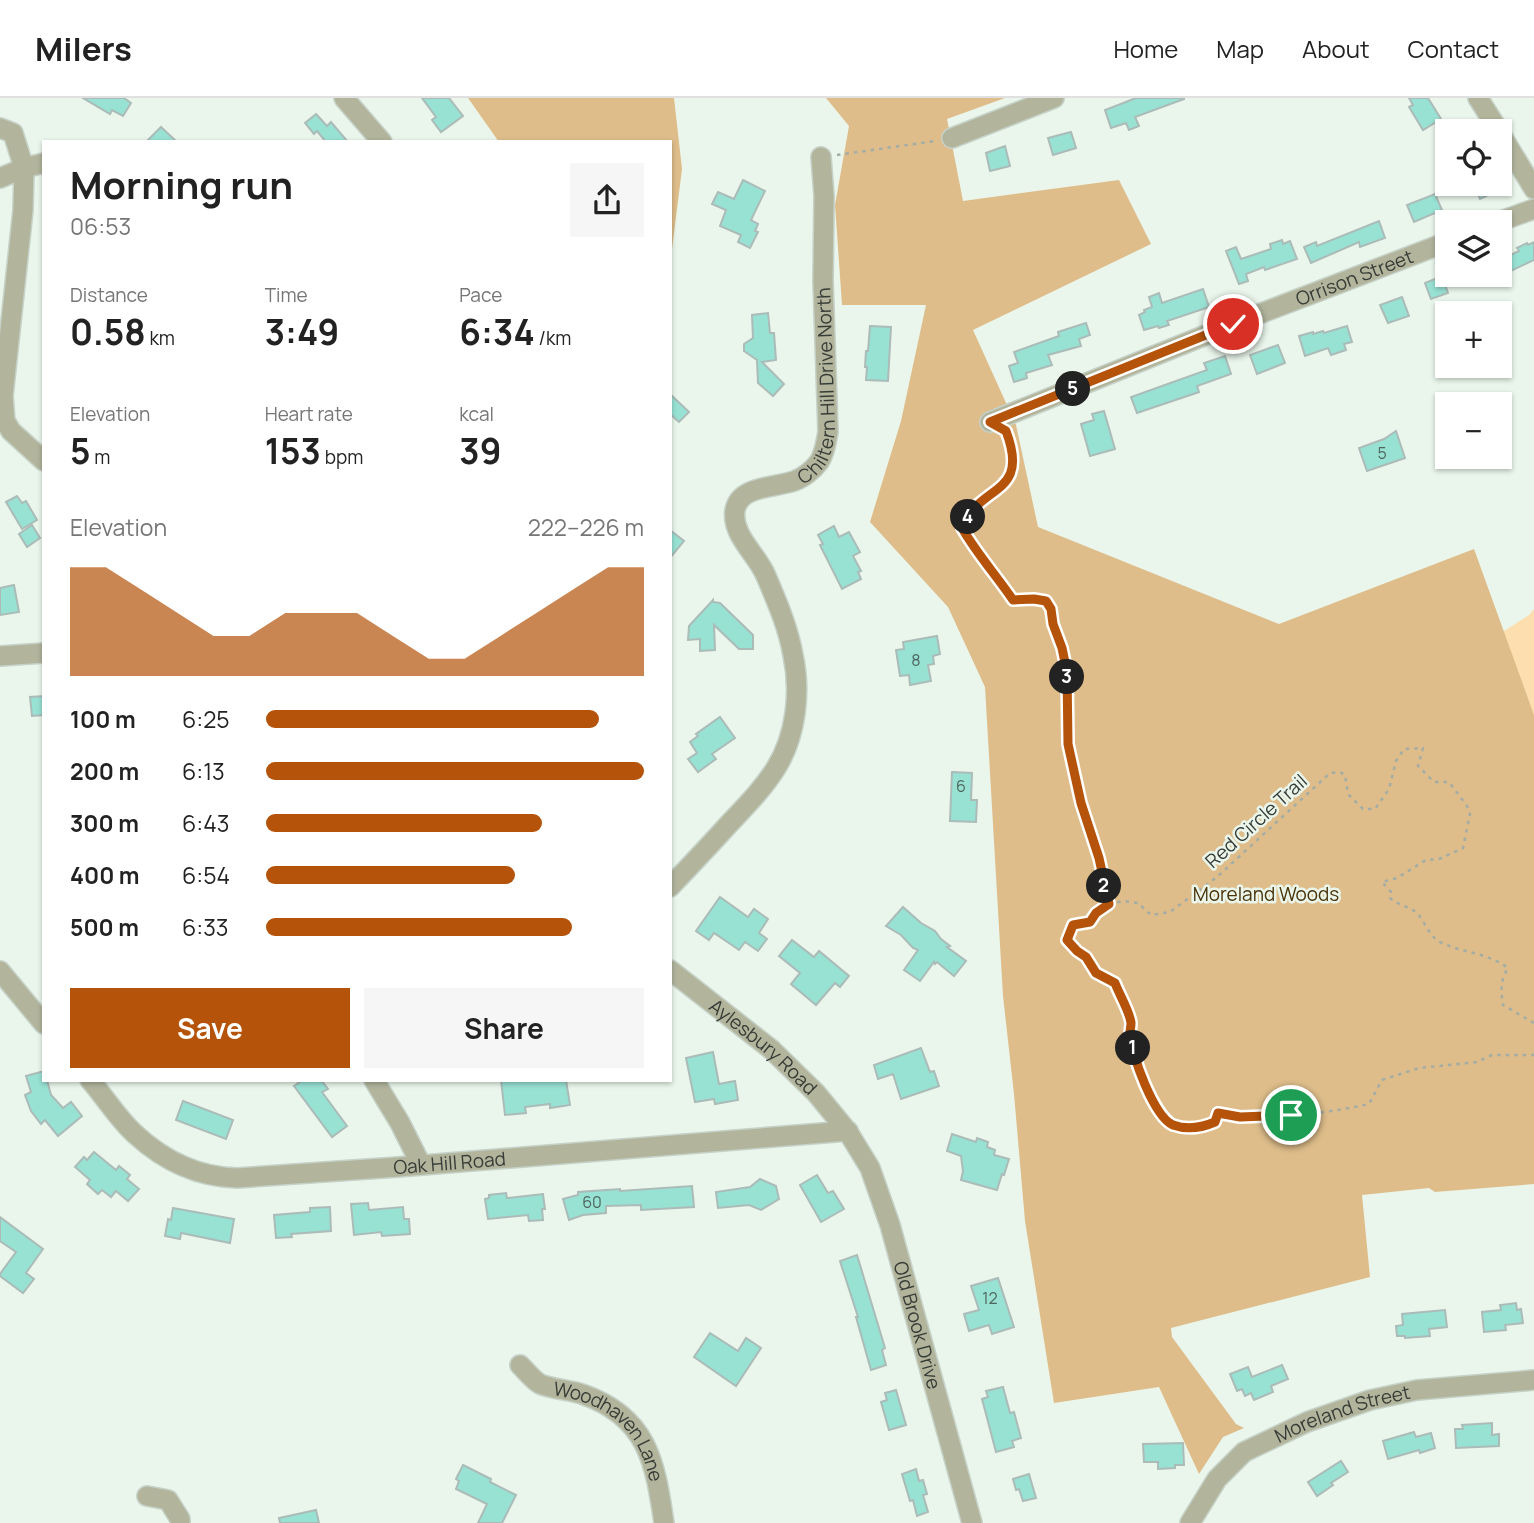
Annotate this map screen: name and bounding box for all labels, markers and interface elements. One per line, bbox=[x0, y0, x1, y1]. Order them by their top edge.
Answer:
text: Milers bbox=[35, 26, 132, 71]
text: Home bbox=[1113, 32, 1178, 65]
text: Map bbox=[1216, 32, 1264, 65]
text: About bbox=[1302, 32, 1370, 65]
text: Contact bbox=[1408, 32, 1499, 65]
map controls bbox=[1435, 119, 1512, 469]
button: locate bbox=[1435, 119, 1512, 196]
text: Morning run bbox=[70, 158, 293, 210]
button: share bbox=[570, 163, 644, 237]
text: 06:53 bbox=[70, 210, 131, 242]
button: layers bbox=[1435, 210, 1512, 287]
street label: Orrison Street bbox=[1292, 243, 1417, 312]
text: Distance bbox=[70, 282, 148, 308]
text: Time bbox=[265, 282, 308, 308]
text: Pace bbox=[459, 282, 502, 308]
street label: Chiltern Hill Drive North bbox=[792, 287, 841, 490]
pin bbox=[1203, 294, 1263, 354]
button: + bbox=[1435, 301, 1512, 378]
icon: check bbox=[1214, 305, 1252, 343]
text: 0.58 bbox=[70, 308, 146, 356]
text: 3:49 bbox=[265, 308, 339, 356]
text: 6:34 bbox=[459, 308, 535, 356]
text: km bbox=[146, 325, 175, 351]
text: /km bbox=[535, 325, 571, 351]
pin: 5 bbox=[1056, 372, 1090, 406]
text: 5 bbox=[1067, 375, 1078, 401]
button: − bbox=[1435, 392, 1512, 469]
text: Elevation bbox=[70, 401, 150, 427]
text: Heart rate bbox=[265, 401, 353, 427]
text: kcal bbox=[459, 401, 494, 427]
text: 5 bbox=[70, 427, 91, 475]
text: 153 bbox=[265, 427, 321, 475]
text: 39 bbox=[459, 427, 501, 475]
house number: 5 bbox=[1377, 442, 1387, 464]
text: m bbox=[91, 444, 110, 470]
text: bpm bbox=[321, 444, 363, 470]
pin: 4 bbox=[950, 500, 986, 534]
text: 4 bbox=[962, 503, 973, 529]
text: Elevation bbox=[70, 511, 167, 543]
text: 222–226 m bbox=[528, 511, 644, 543]
house number: 8 bbox=[911, 649, 921, 671]
pin: 3 bbox=[1050, 660, 1084, 694]
text: 3 bbox=[1061, 663, 1072, 689]
text: 100 m bbox=[70, 703, 136, 735]
text: 6:25 bbox=[182, 703, 230, 735]
text: 200 m bbox=[70, 755, 139, 787]
text: 6:13 bbox=[182, 755, 225, 787]
street label: Red Circle Trail bbox=[1199, 768, 1313, 874]
house number: 6 bbox=[956, 775, 966, 797]
text: 300 m bbox=[70, 807, 139, 839]
text: 6:43 bbox=[182, 807, 229, 839]
text: 400 m bbox=[70, 859, 140, 891]
text: 6:54 bbox=[182, 859, 230, 891]
pin: 2 bbox=[1086, 868, 1122, 904]
text: 2 bbox=[1098, 872, 1109, 898]
park label: Moreland Woods bbox=[1193, 881, 1339, 907]
text: 500 m bbox=[70, 911, 139, 943]
text: 6:33 bbox=[182, 911, 229, 943]
button: Save bbox=[70, 988, 350, 1068]
button: Share bbox=[364, 988, 644, 1068]
street label: Aylesbury Road bbox=[704, 993, 823, 1100]
pin: 1 bbox=[1116, 1030, 1150, 1066]
text: 1 bbox=[1128, 1034, 1137, 1060]
pin bbox=[1261, 1085, 1321, 1145]
icon: arrive bbox=[1272, 1096, 1310, 1134]
street label: Oak Hill Road bbox=[392, 1145, 507, 1180]
house number: 60 bbox=[582, 1191, 602, 1213]
street label: Old Brook Drive bbox=[888, 1258, 948, 1392]
house number: 12 bbox=[982, 1287, 998, 1309]
street label: Woodhaven Lane bbox=[552, 1375, 669, 1484]
street label: Moreland Street bbox=[1270, 1379, 1413, 1449]

